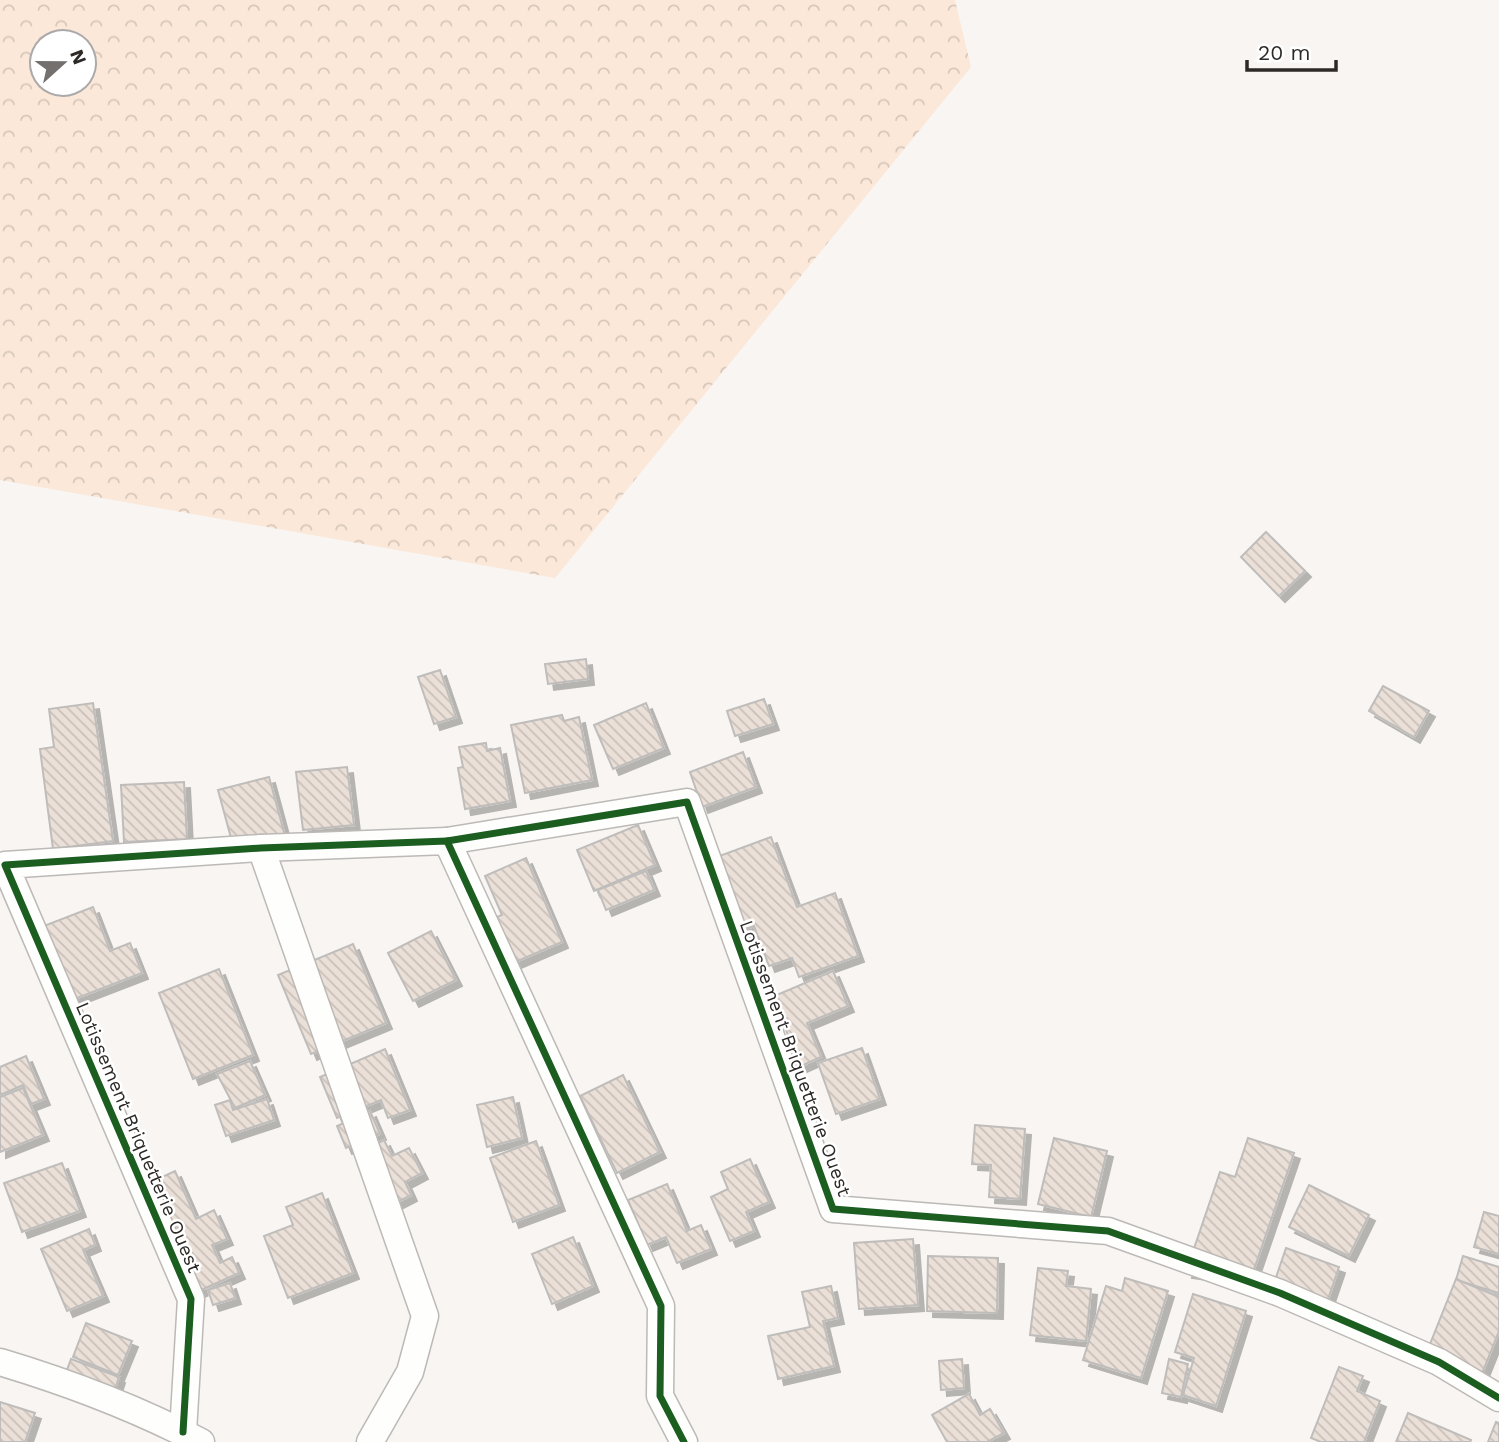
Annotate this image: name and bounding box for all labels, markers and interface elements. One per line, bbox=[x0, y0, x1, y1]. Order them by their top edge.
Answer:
north arrow bbox=[28, 28, 98, 98]
scale bar bbox=[1247, 28, 1336, 72]
text: 20 m bbox=[1258, 40, 1310, 65]
text: N bbox=[65, 46, 92, 68]
street label: Lotissement Briquetterie Ouest bbox=[735, 917, 856, 1199]
street label: Lotissement Briquetterie Ouest bbox=[71, 998, 206, 1276]

